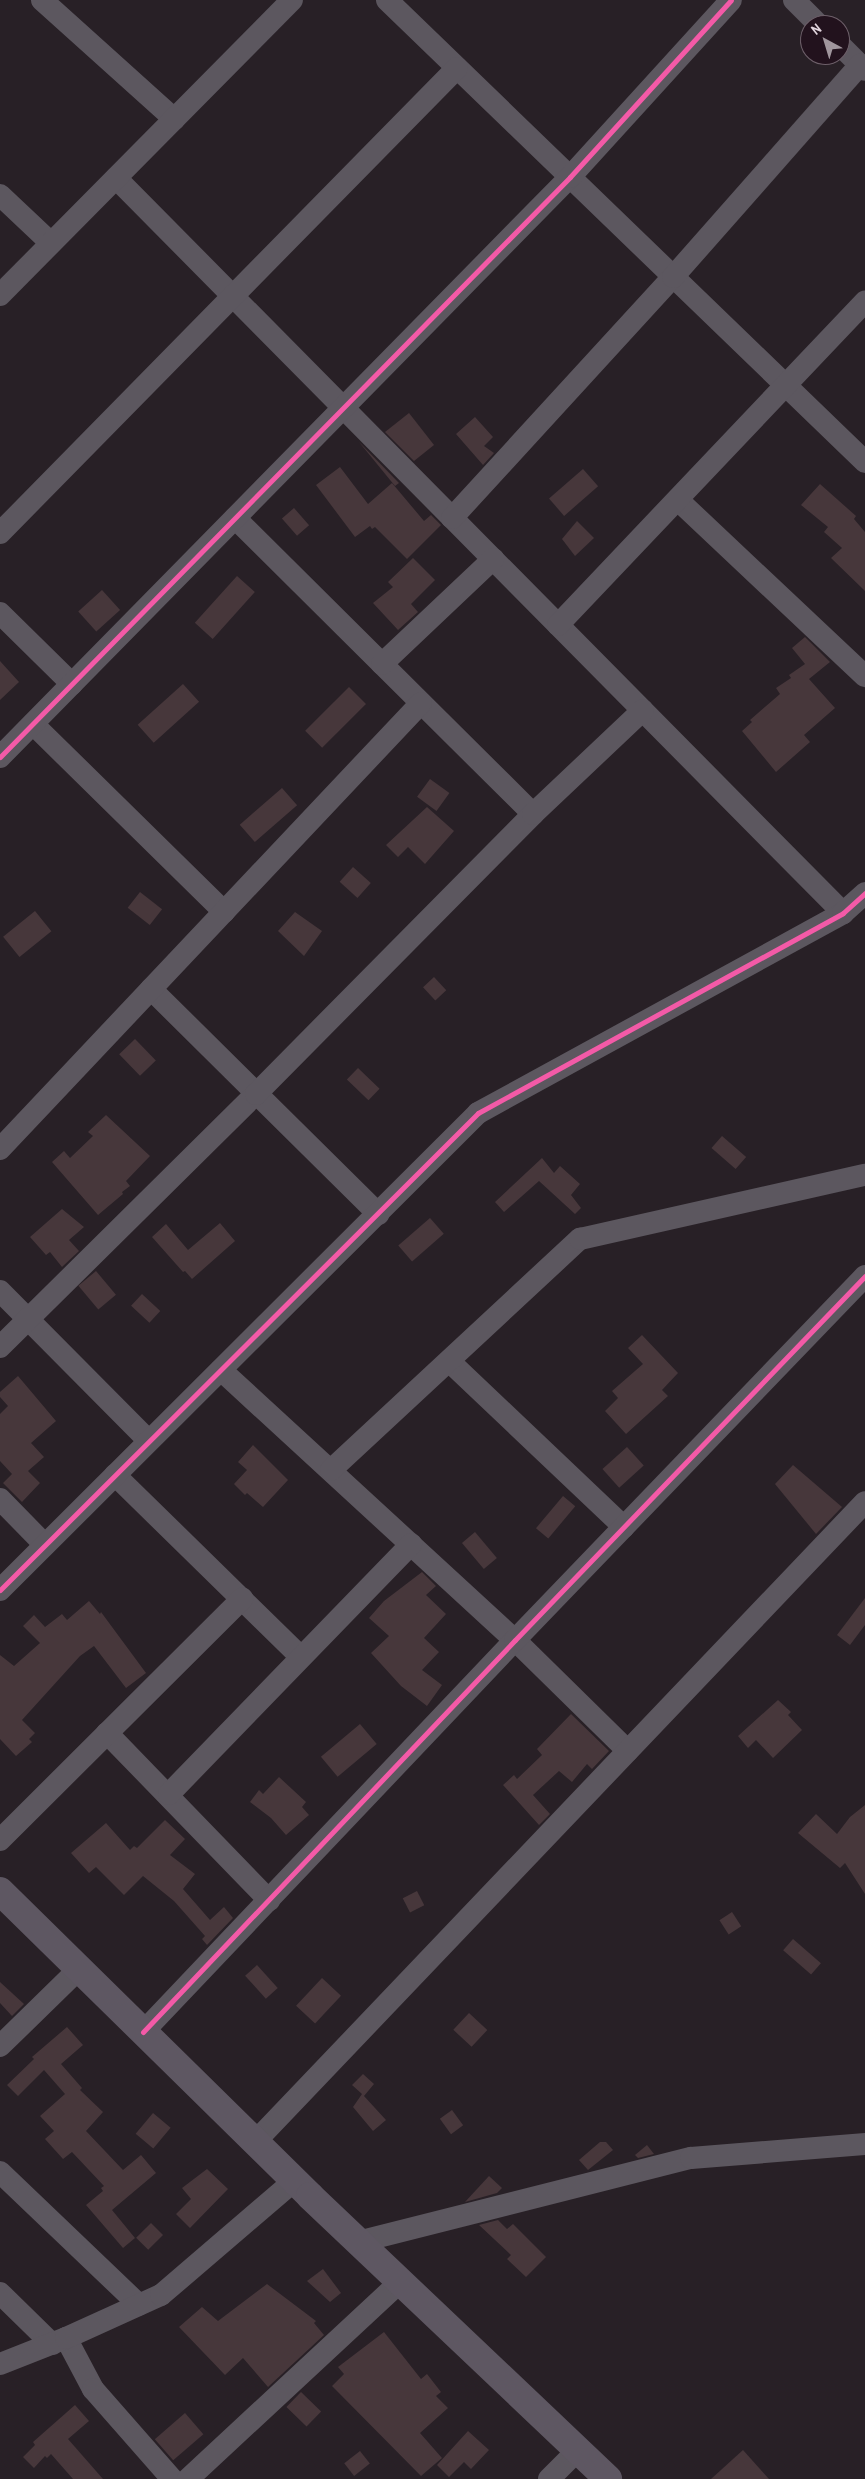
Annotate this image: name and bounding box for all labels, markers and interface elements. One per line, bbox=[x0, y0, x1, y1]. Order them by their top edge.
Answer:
north arrow bbox=[800, 15, 850, 65]
text: N bbox=[807, 20, 825, 39]

